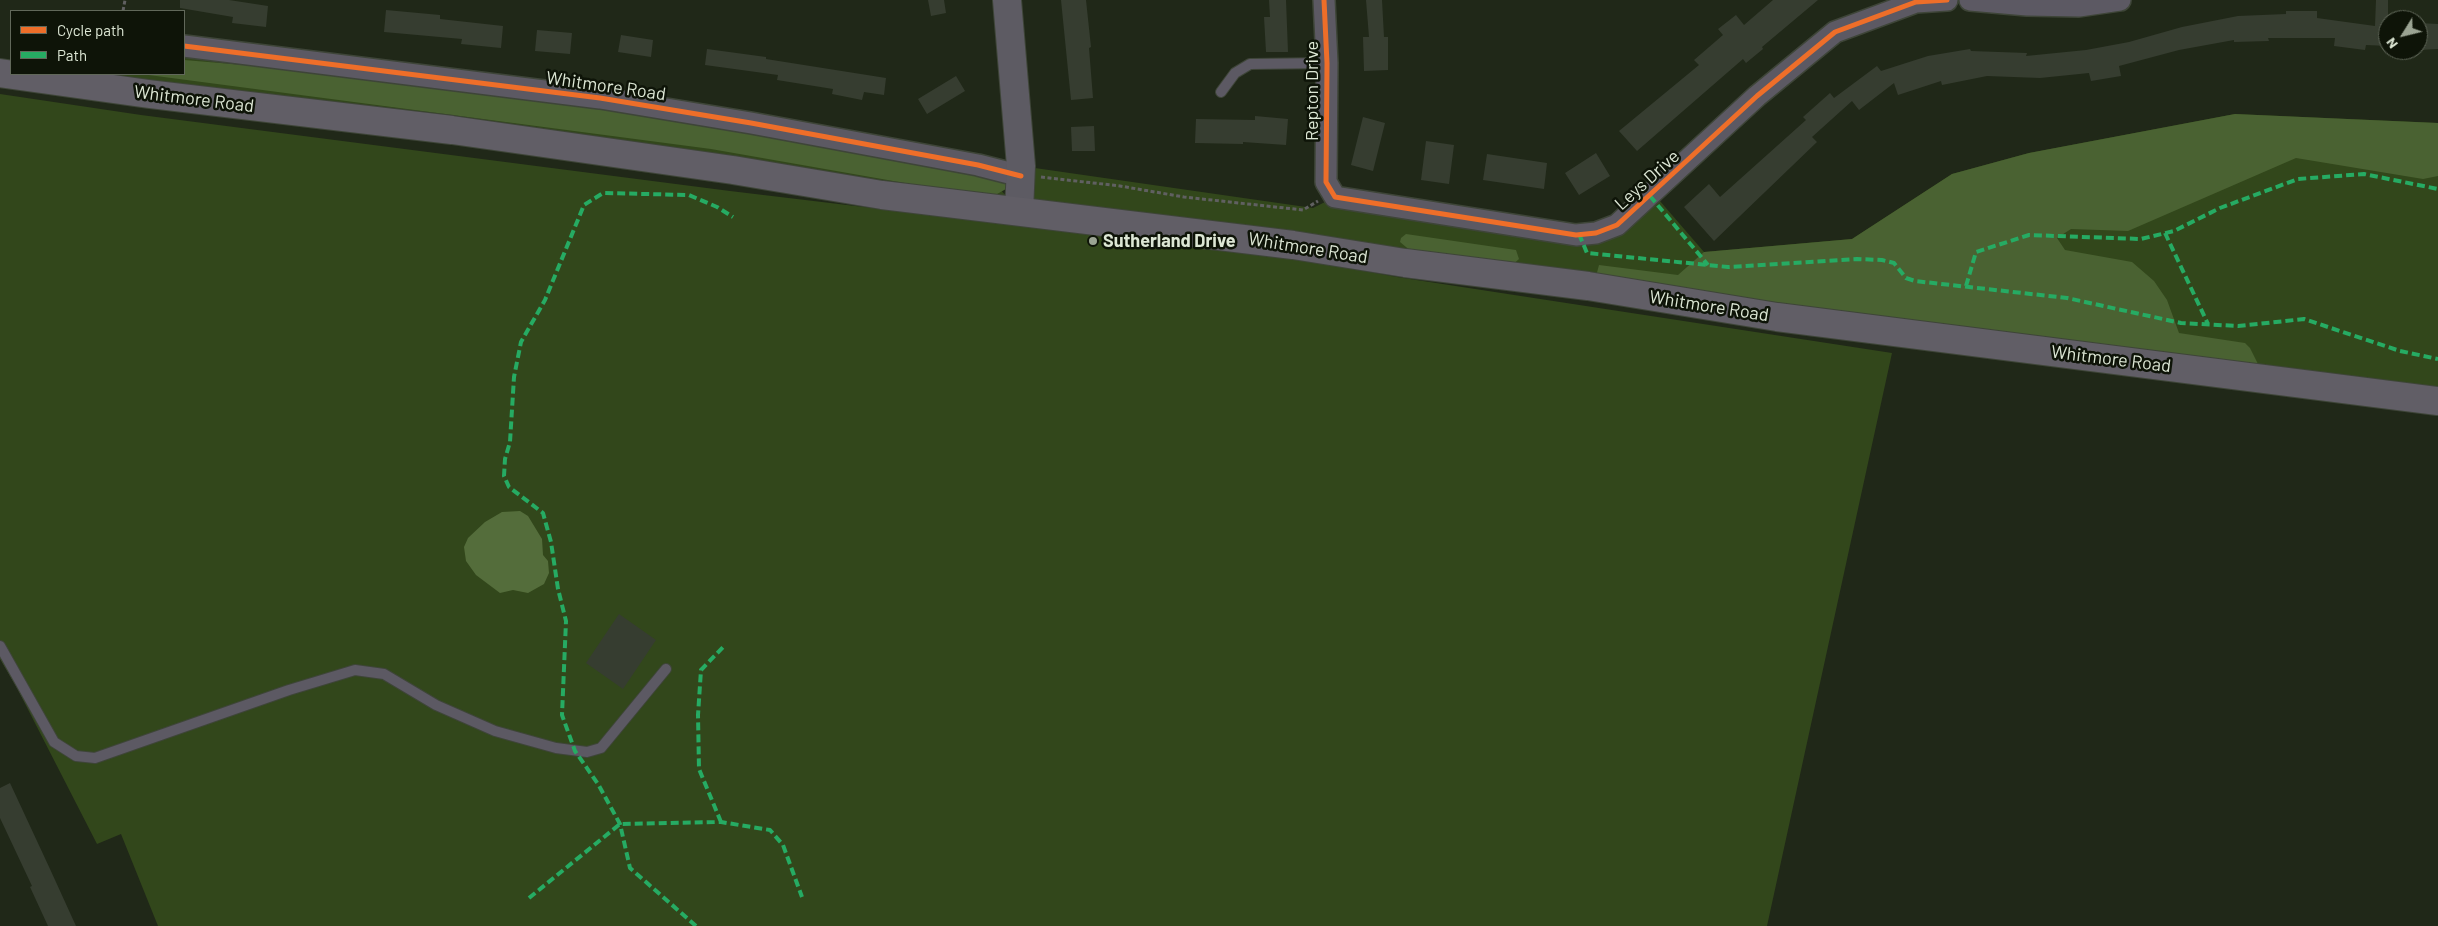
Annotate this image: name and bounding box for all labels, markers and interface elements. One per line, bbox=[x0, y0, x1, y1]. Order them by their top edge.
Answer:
legend bbox=[10, 10, 185, 75]
north arrow bbox=[2378, 10, 2428, 60]
text: Cycle path bbox=[57, 21, 124, 39]
text: N bbox=[2382, 35, 2401, 52]
street label: Repton Drive bbox=[1301, 41, 1323, 141]
text: Path bbox=[57, 46, 87, 64]
street label: Whitmore Road bbox=[545, 67, 667, 105]
street label: Whitmore Road bbox=[133, 81, 255, 117]
street label: Leys Drive bbox=[1610, 145, 1684, 215]
street label: Whitmore Road bbox=[1247, 228, 1369, 268]
place label: Sutherland Drive bbox=[1103, 230, 1236, 252]
marker: Sutherland Drive bbox=[1087, 235, 1099, 247]
street label: Whitmore Road bbox=[1648, 286, 1770, 326]
street label: Whitmore Road bbox=[2050, 341, 2172, 377]

